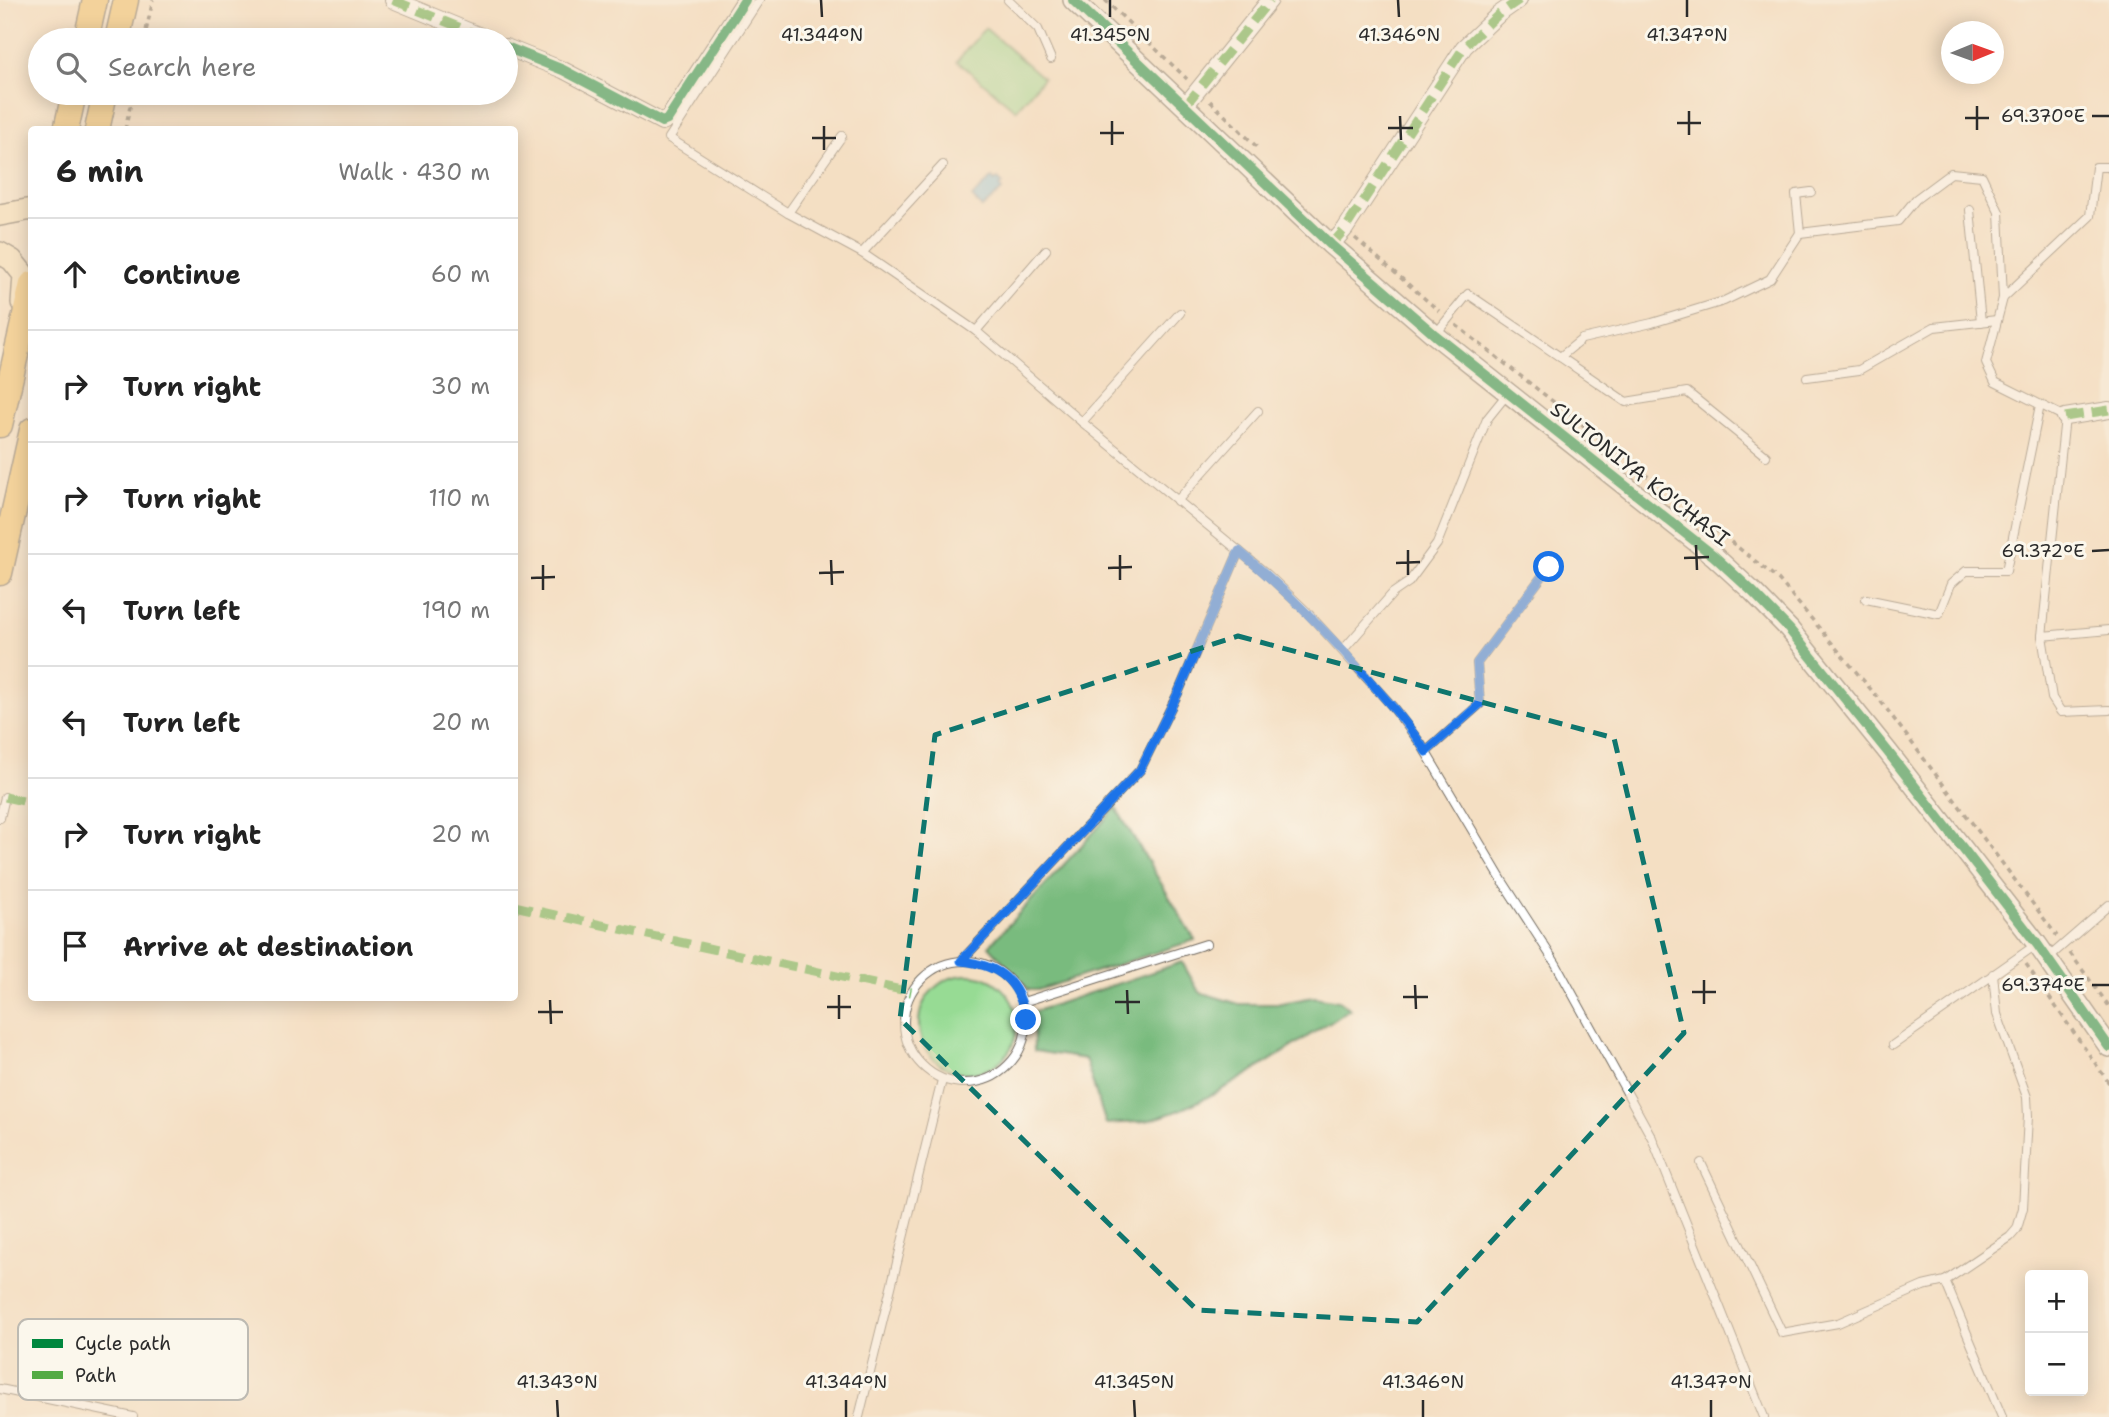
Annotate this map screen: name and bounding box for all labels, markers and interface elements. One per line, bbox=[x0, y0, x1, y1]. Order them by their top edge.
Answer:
north arrow bbox=[1941, 21, 2004, 84]
text: 41.344°N bbox=[781, 23, 863, 47]
text: 41.345°N bbox=[1070, 23, 1150, 47]
text: 41.346°N bbox=[1358, 23, 1440, 47]
text: 41.347°N bbox=[1646, 23, 1728, 47]
search box bbox=[28, 28, 518, 105]
icon: search bbox=[52, 48, 90, 86]
text: Search here bbox=[108, 49, 257, 84]
text: 69.370°E bbox=[2001, 104, 2085, 128]
text: 6 min bbox=[56, 151, 143, 192]
text: Walk · 430 m bbox=[338, 157, 490, 187]
icon: ahead bbox=[56, 255, 94, 293]
text: Continue bbox=[123, 257, 241, 292]
text: 60 m bbox=[431, 259, 490, 289]
icon: right bbox=[56, 367, 94, 405]
text: Turn right bbox=[123, 369, 261, 404]
text: 30 m bbox=[431, 371, 490, 401]
street label: SULTONIYA KO'CHASI bbox=[1545, 395, 1735, 553]
icon: right bbox=[56, 479, 94, 517]
text: Turn right bbox=[123, 481, 261, 516]
text: 110 m bbox=[428, 483, 490, 513]
text: 69.372°E bbox=[2001, 539, 2085, 563]
route start bbox=[1533, 551, 1564, 582]
icon: left bbox=[56, 591, 94, 629]
text: Turn left bbox=[123, 593, 240, 628]
text: 190 m bbox=[422, 595, 490, 625]
icon: left bbox=[56, 703, 94, 741]
text: Turn left bbox=[123, 705, 240, 740]
text: 20 m bbox=[431, 707, 490, 737]
icon: right bbox=[56, 815, 94, 853]
text: Turn right bbox=[123, 817, 261, 852]
text: 20 m bbox=[431, 819, 490, 849]
icon: arrive bbox=[56, 927, 94, 965]
text: Arrive at destination bbox=[123, 929, 413, 964]
text: 69.374°E bbox=[2001, 973, 2085, 997]
route end bbox=[1010, 1004, 1041, 1035]
map controls bbox=[2025, 1270, 2088, 1396]
button: + bbox=[2025, 1270, 2088, 1333]
legend bbox=[18, 1319, 248, 1400]
text: Cycle path bbox=[75, 1331, 171, 1356]
button: − bbox=[2025, 1333, 2088, 1396]
text: Path bbox=[75, 1363, 117, 1388]
text: 41.343°N bbox=[516, 1370, 598, 1394]
text: 41.344°N bbox=[805, 1370, 887, 1394]
text: 41.345°N bbox=[1094, 1370, 1174, 1394]
text: 41.346°N bbox=[1382, 1370, 1464, 1394]
text: 41.347°N bbox=[1670, 1370, 1752, 1394]

